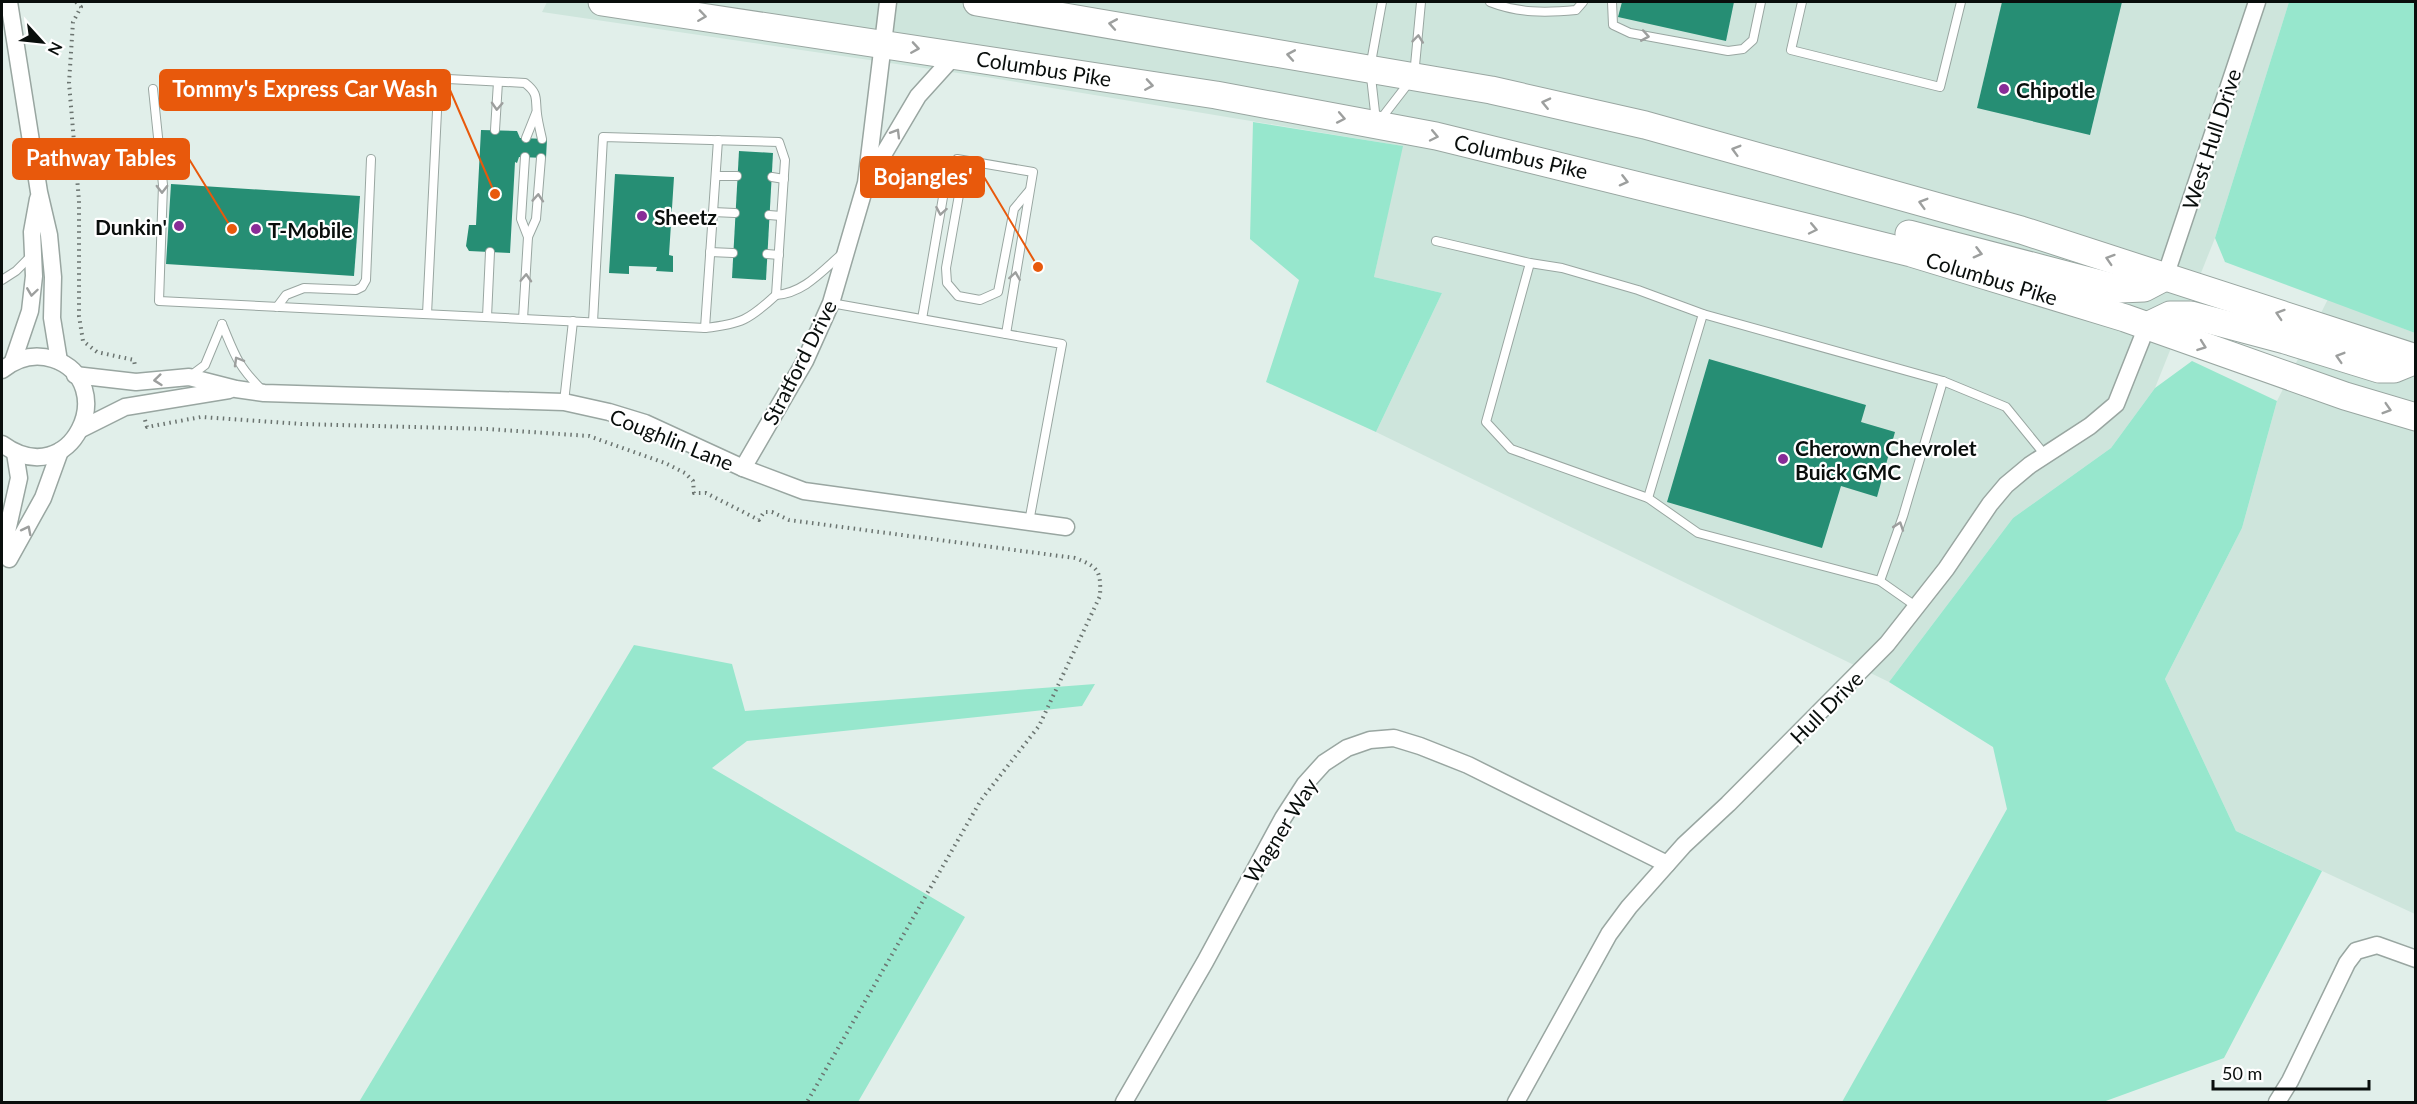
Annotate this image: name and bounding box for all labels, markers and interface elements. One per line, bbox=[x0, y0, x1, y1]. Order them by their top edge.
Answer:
one-way arrow bbox=[697, 10, 706, 22]
north arrow bbox=[12, 12, 72, 72]
one-way arrow bbox=[1109, 19, 1118, 31]
one-way arrow bbox=[1640, 29, 1650, 42]
one-way arrow bbox=[1411, 34, 1424, 43]
text: N bbox=[45, 39, 67, 59]
one-way arrow bbox=[911, 41, 920, 53]
street label: Columbus Pike bbox=[975, 45, 1113, 91]
one-way arrow bbox=[1287, 49, 1297, 62]
street label: West Hull Drive bbox=[2176, 65, 2246, 213]
callout: Tommy's Express Car Wash bbox=[160, 70, 450, 110]
text: Tommy's Express Car Wash bbox=[172, 75, 438, 102]
place label: Chipotle bbox=[2016, 77, 2095, 102]
one-way arrow bbox=[1145, 78, 1154, 90]
marker: Chipotle bbox=[1997, 82, 2011, 96]
one-way arrow bbox=[1542, 97, 1552, 110]
one-way arrow bbox=[490, 102, 503, 111]
one-way arrow bbox=[1336, 111, 1346, 124]
street label: Columbus Pike bbox=[1452, 128, 1590, 184]
one-way arrow bbox=[889, 129, 900, 139]
one-way arrow bbox=[1429, 129, 1439, 142]
callout: Pathway Tables bbox=[13, 139, 189, 179]
text: Pathway Tables bbox=[26, 144, 176, 171]
one-way arrow bbox=[1731, 144, 1741, 157]
callout: Bojangles' bbox=[861, 157, 984, 197]
text: Bojangles' bbox=[873, 163, 973, 190]
one-way arrow bbox=[1619, 173, 1629, 186]
one-way arrow bbox=[156, 185, 168, 194]
one-way arrow bbox=[531, 194, 544, 203]
one-way arrow bbox=[1918, 198, 1929, 210]
place label: Sheetz bbox=[654, 204, 717, 229]
one-way arrow bbox=[935, 205, 948, 215]
marker: Sheetz bbox=[635, 209, 649, 223]
place label: Dunkin' bbox=[95, 214, 167, 239]
place label: T-Mobile bbox=[268, 217, 352, 242]
marker: Dunkin' bbox=[172, 219, 186, 233]
marker: T-Mobile bbox=[249, 222, 263, 236]
one-way arrow bbox=[1807, 222, 1817, 235]
street label: Columbus Pike bbox=[1923, 246, 2061, 310]
one-way arrow bbox=[1972, 246, 1983, 258]
one-way arrow bbox=[2105, 254, 2116, 266]
one-way arrow bbox=[1009, 272, 1021, 281]
one-way arrow bbox=[519, 274, 532, 283]
one-way arrow bbox=[27, 287, 39, 297]
street label: Stratford Drive bbox=[757, 295, 841, 429]
one-way arrow bbox=[2275, 308, 2286, 321]
one-way arrow bbox=[2196, 338, 2207, 351]
one-way arrow bbox=[2335, 352, 2346, 364]
one-way arrow bbox=[234, 357, 245, 367]
one-way arrow bbox=[153, 373, 162, 386]
one-way arrow bbox=[2381, 402, 2392, 414]
street label: Coughlin Lane bbox=[606, 403, 738, 475]
place label: Cherown Chevrolet Buick GMC bbox=[1795, 435, 1977, 484]
marker: Cherown Chevrolet Buick GMC bbox=[1776, 452, 1790, 466]
one-way arrow bbox=[1892, 521, 1905, 532]
one-way arrow bbox=[20, 525, 31, 536]
street label: Hull Drive bbox=[1784, 665, 1868, 749]
street label: Wagner Way bbox=[1238, 773, 1322, 887]
scale bar bbox=[2213, 1053, 2369, 1091]
text: 50 m bbox=[2222, 1062, 2262, 1084]

